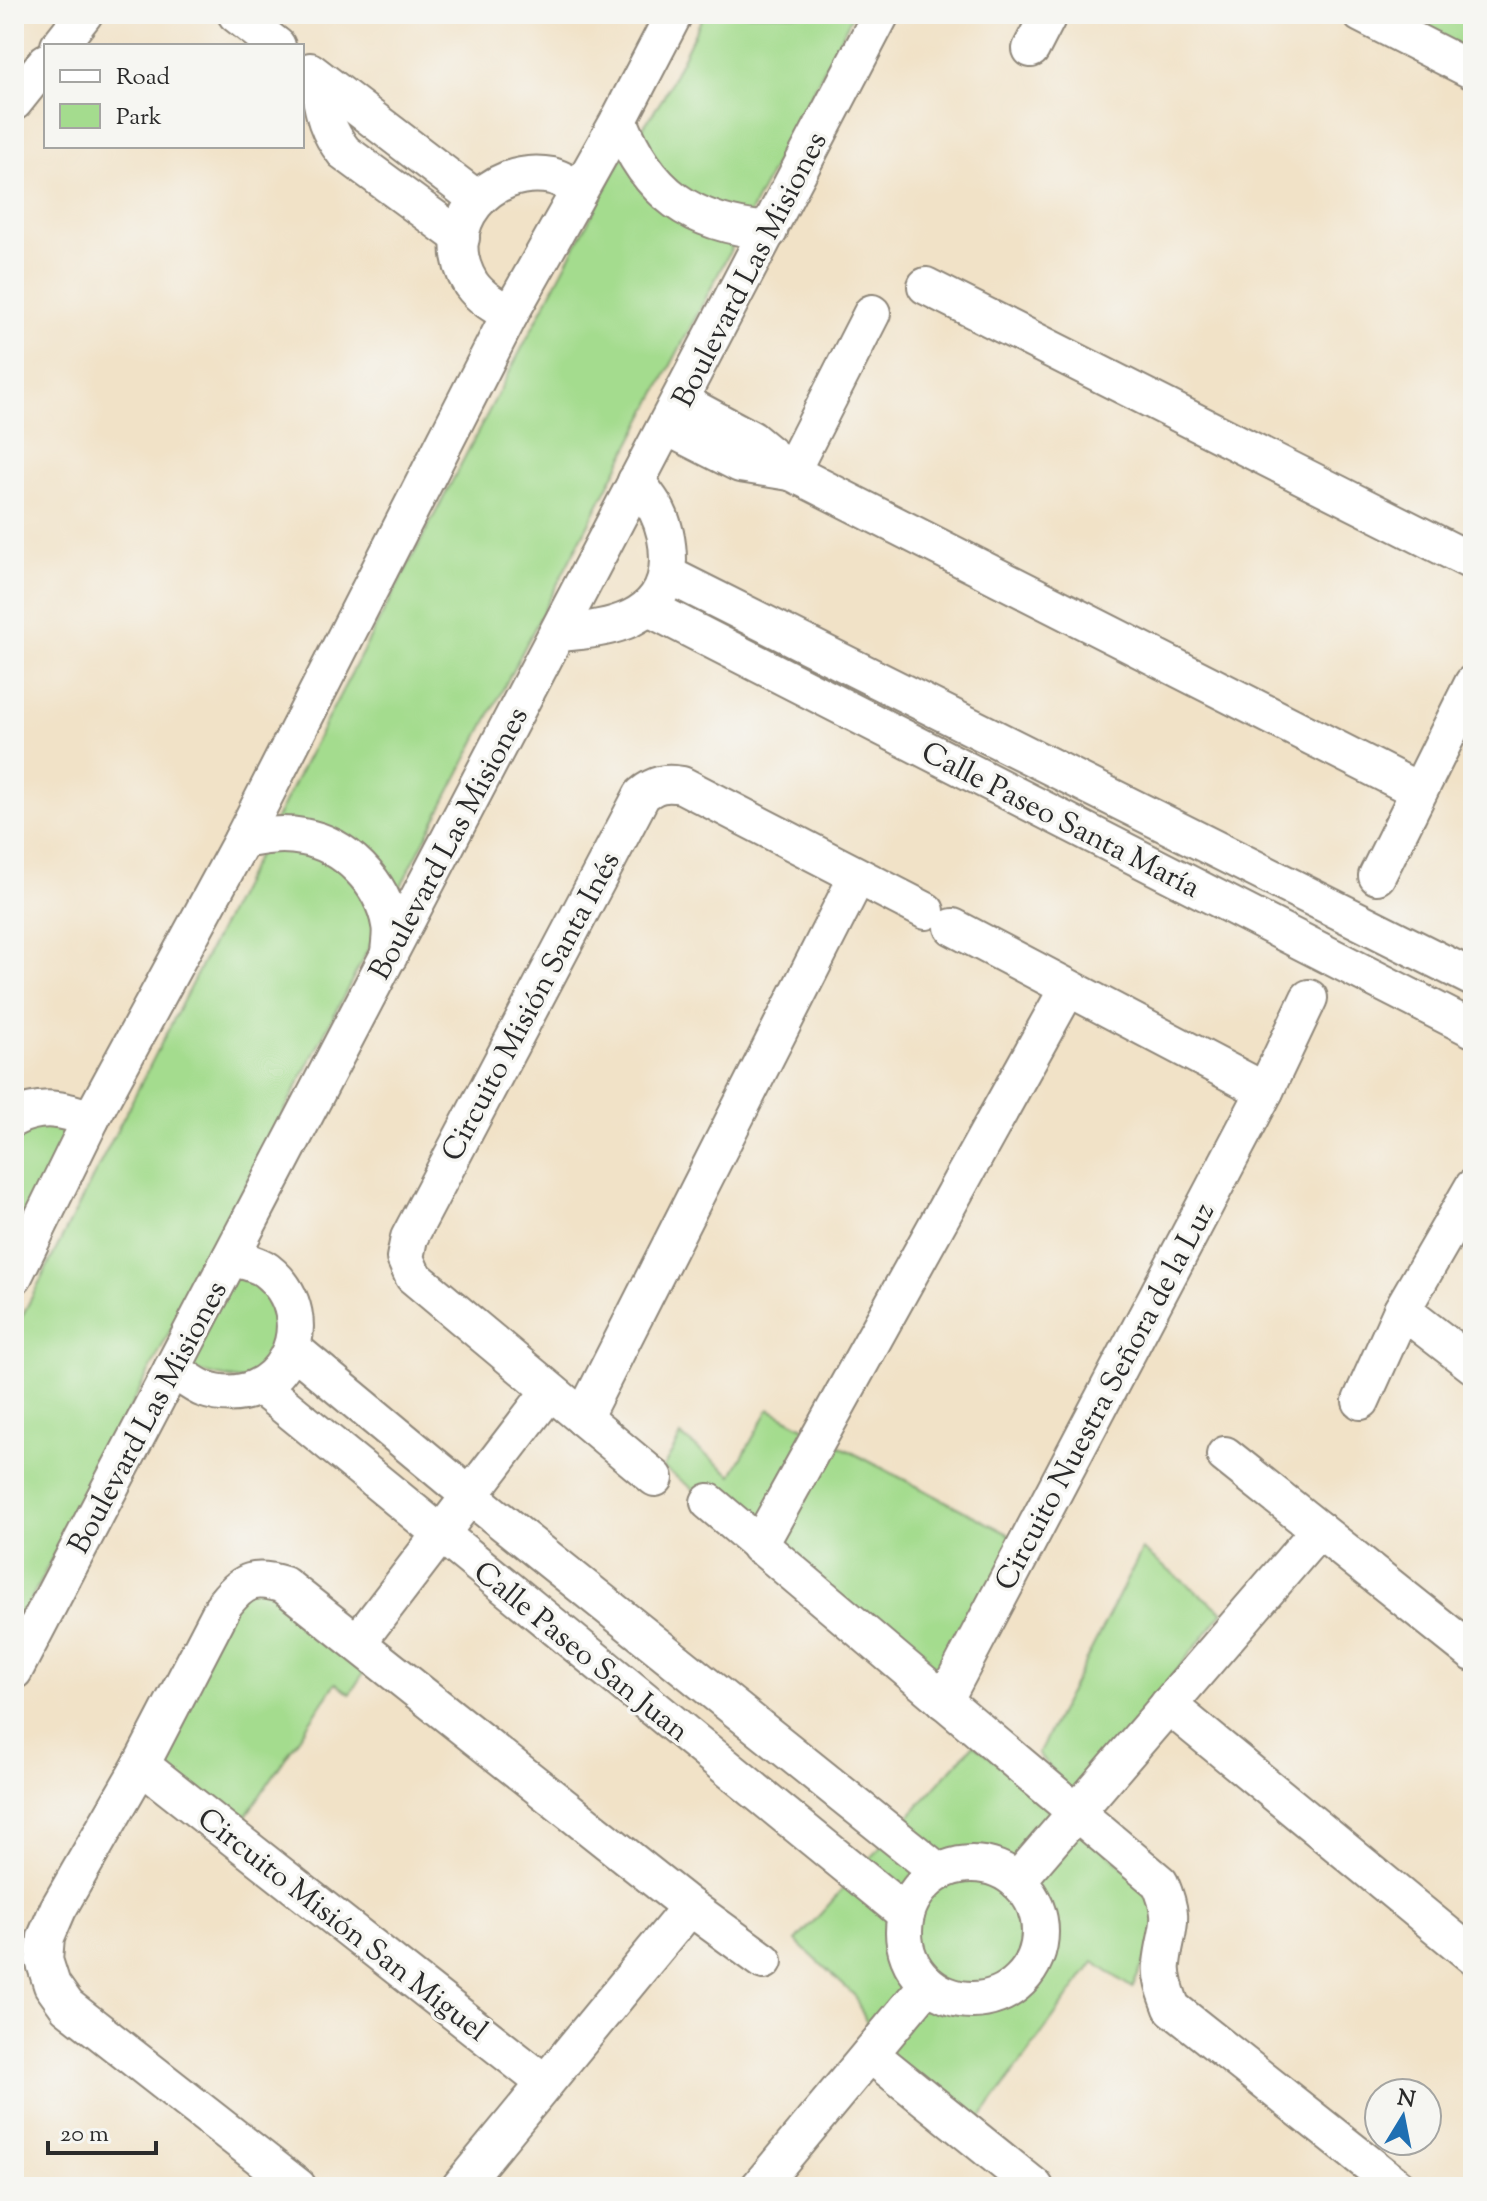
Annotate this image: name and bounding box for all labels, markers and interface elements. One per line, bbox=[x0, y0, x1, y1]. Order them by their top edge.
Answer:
legend bbox=[44, 44, 304, 148]
text: Road bbox=[116, 61, 170, 95]
text: Park bbox=[116, 101, 162, 135]
street label: Boulevard Las Misiones bbox=[663, 125, 839, 415]
street label: Boulevard Las Misiones bbox=[360, 700, 541, 988]
street label: Calle Paseo Santa María bbox=[913, 732, 1207, 910]
street label: Circuito Misión Santa Inés bbox=[432, 845, 632, 1170]
street label: Circuito Nuestra Señora de la Luz bbox=[985, 1196, 1227, 1599]
street label: Boulevard Las Misiones bbox=[59, 1274, 240, 1562]
street label: Calle Paseo San Juan bbox=[463, 1552, 698, 1754]
street label: Circuito Misión San Miguel bbox=[187, 1799, 496, 2053]
north arrow bbox=[1363, 2077, 1443, 2157]
text: N bbox=[1395, 2083, 1418, 2118]
scale bar bbox=[48, 2105, 156, 2155]
text: 20 m bbox=[60, 2118, 109, 2152]

